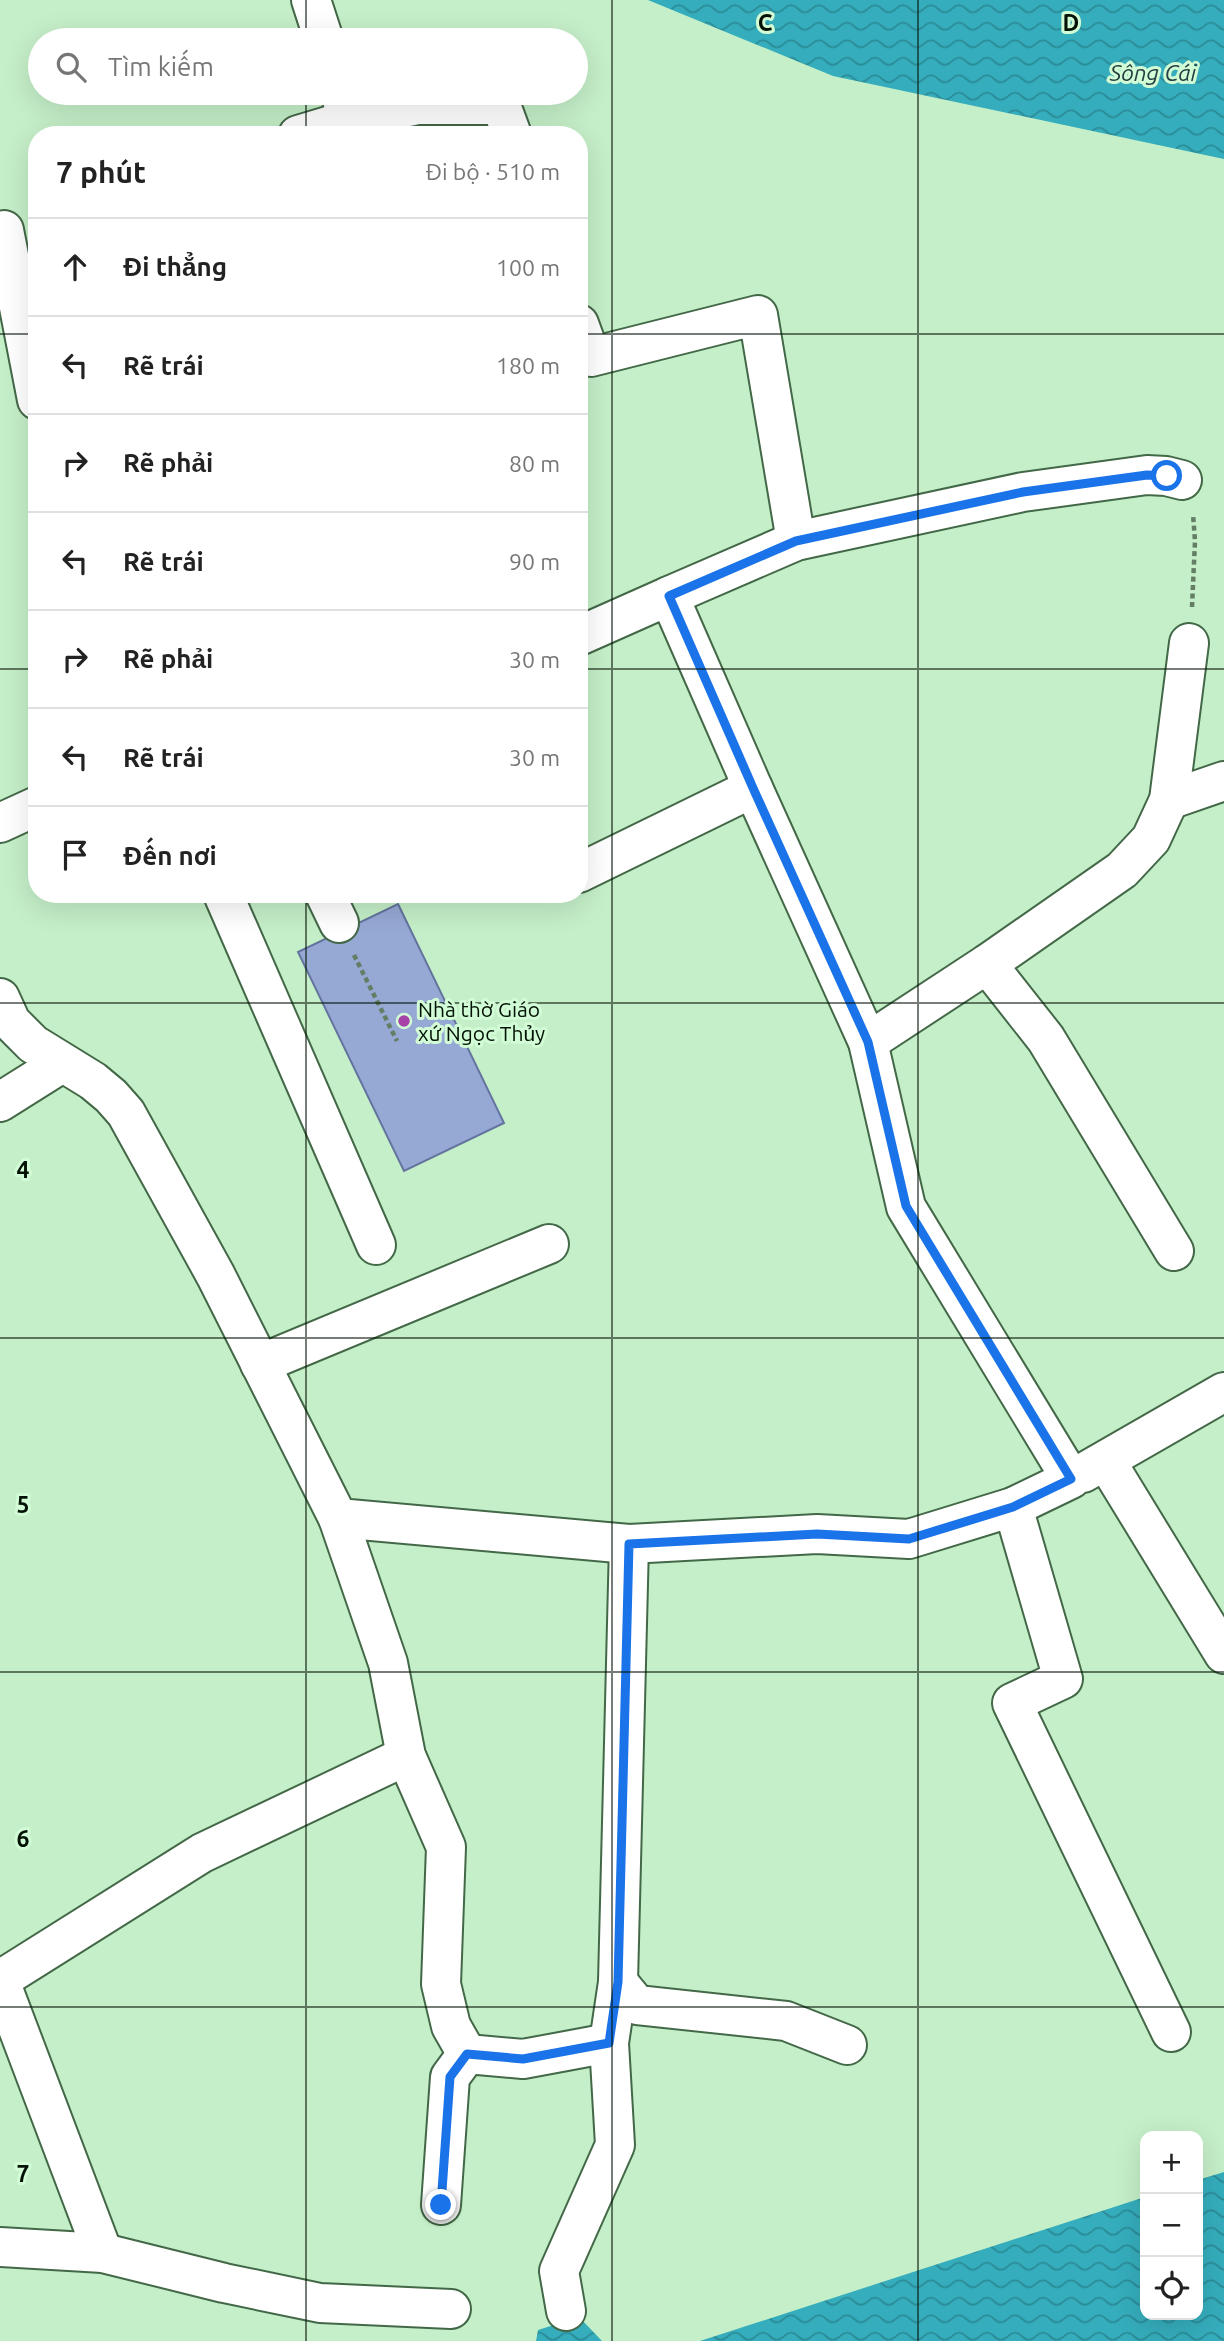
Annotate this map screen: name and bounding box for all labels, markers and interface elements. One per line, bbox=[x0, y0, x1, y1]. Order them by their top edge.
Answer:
text: C bbox=[758, 10, 773, 35]
text: D bbox=[1063, 10, 1079, 35]
search box bbox=[28, 28, 588, 105]
icon: search bbox=[52, 48, 90, 86]
text: Tìm kiếm bbox=[108, 52, 214, 81]
water label: Sông Cái bbox=[1109, 60, 1198, 85]
text: 7 phút bbox=[56, 155, 146, 189]
text: Đi bộ · 510 m bbox=[425, 159, 560, 184]
icon: ahead bbox=[56, 248, 94, 286]
text: Đi thẳng bbox=[123, 252, 227, 281]
text: 100 m bbox=[496, 255, 560, 280]
icon: left bbox=[56, 346, 94, 384]
text: Rẽ trái bbox=[123, 351, 204, 380]
text: 180 m bbox=[496, 353, 560, 378]
icon: right bbox=[56, 444, 94, 482]
text: Rẽ phải bbox=[123, 448, 213, 477]
text: 80 m bbox=[509, 451, 560, 476]
route start bbox=[1151, 460, 1182, 491]
icon: left bbox=[56, 542, 94, 580]
text: Rẽ trái bbox=[123, 547, 204, 576]
text: 90 m bbox=[509, 549, 560, 574]
icon: right bbox=[56, 640, 94, 678]
text: Rẽ phải bbox=[123, 644, 213, 673]
text: 30 m bbox=[509, 647, 560, 672]
icon: left bbox=[56, 738, 94, 776]
text: Rẽ trái bbox=[123, 743, 204, 772]
text: 30 m bbox=[509, 745, 560, 770]
icon: arrive bbox=[56, 836, 94, 874]
text: Đến nơi bbox=[123, 841, 217, 870]
place label: Nhà thờ Giáo xứ Ngọc Thủy bbox=[418, 997, 545, 1045]
marker: Nhà thờ Giáo xứ Ngọc Thủy bbox=[396, 1013, 412, 1029]
text: 4 bbox=[17, 1157, 30, 1182]
text: 5 bbox=[17, 1492, 29, 1517]
text: 6 bbox=[17, 1826, 30, 1851]
map controls bbox=[1140, 2131, 1203, 2320]
button: + bbox=[1140, 2131, 1203, 2194]
text: 7 bbox=[17, 2161, 29, 2186]
route end bbox=[425, 2189, 456, 2220]
button: − bbox=[1140, 2194, 1203, 2257]
button: locate bbox=[1140, 2257, 1203, 2320]

